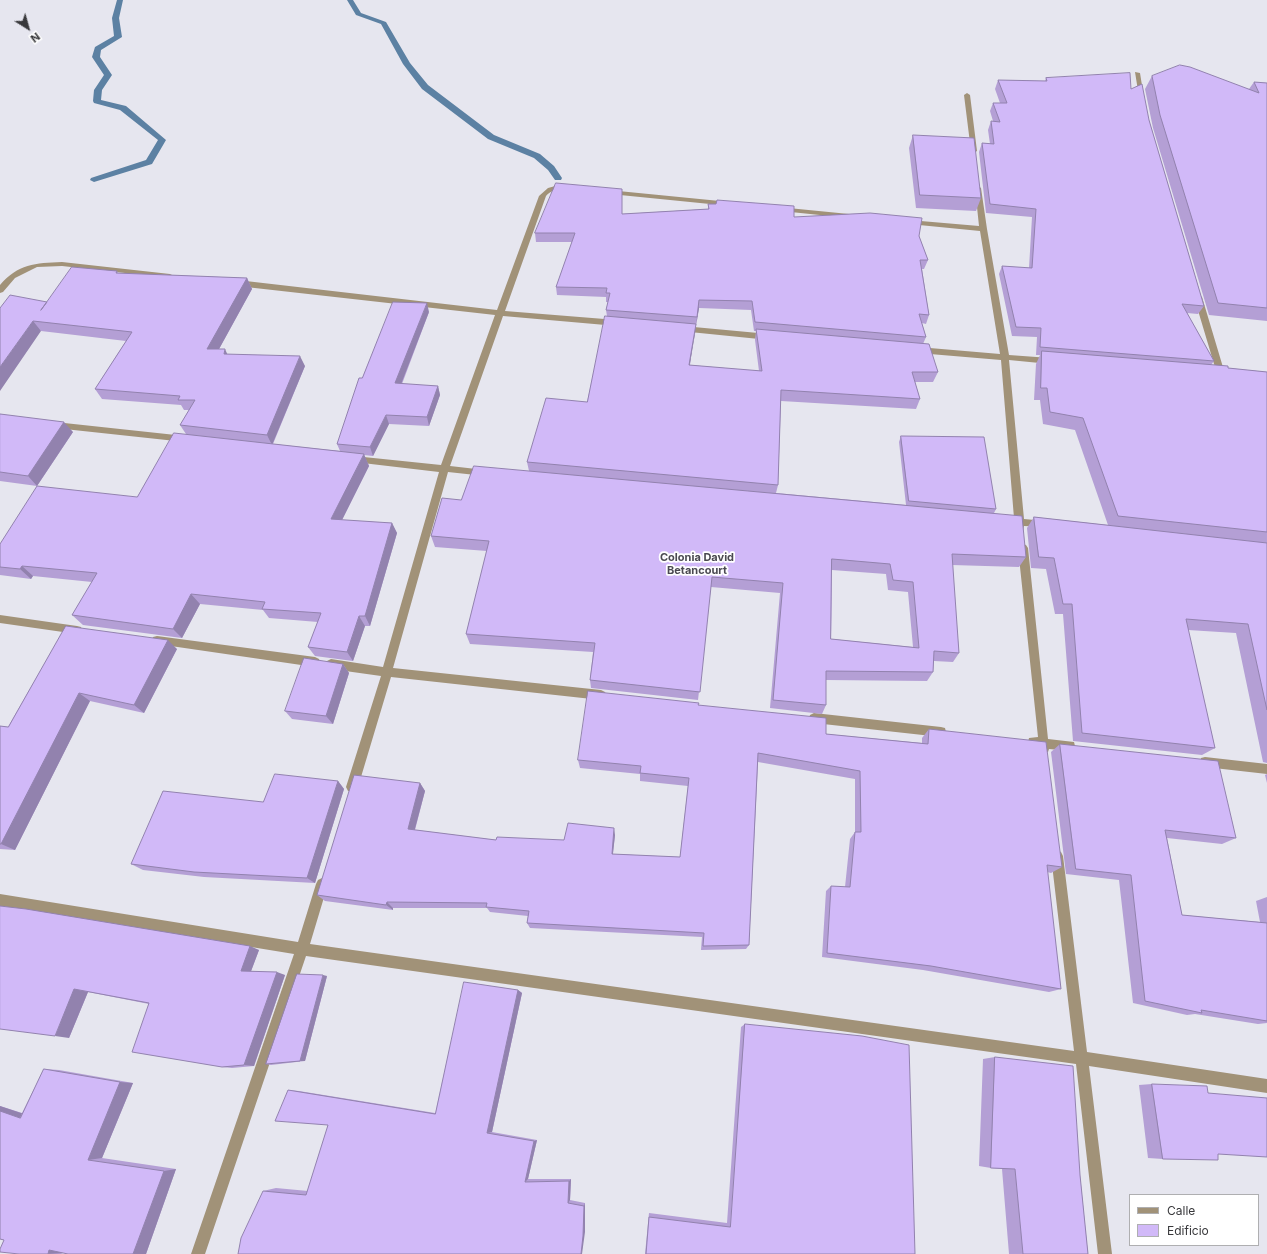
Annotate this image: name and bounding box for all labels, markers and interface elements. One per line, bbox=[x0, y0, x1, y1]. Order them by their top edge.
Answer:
north arrow bbox=[8, 8, 48, 48]
text: N bbox=[28, 29, 43, 46]
district label: Colonia David Betancourt bbox=[660, 551, 734, 577]
legend bbox=[1129, 1194, 1259, 1246]
text: Calle bbox=[1167, 1203, 1195, 1218]
text: Edificio bbox=[1167, 1223, 1209, 1238]

